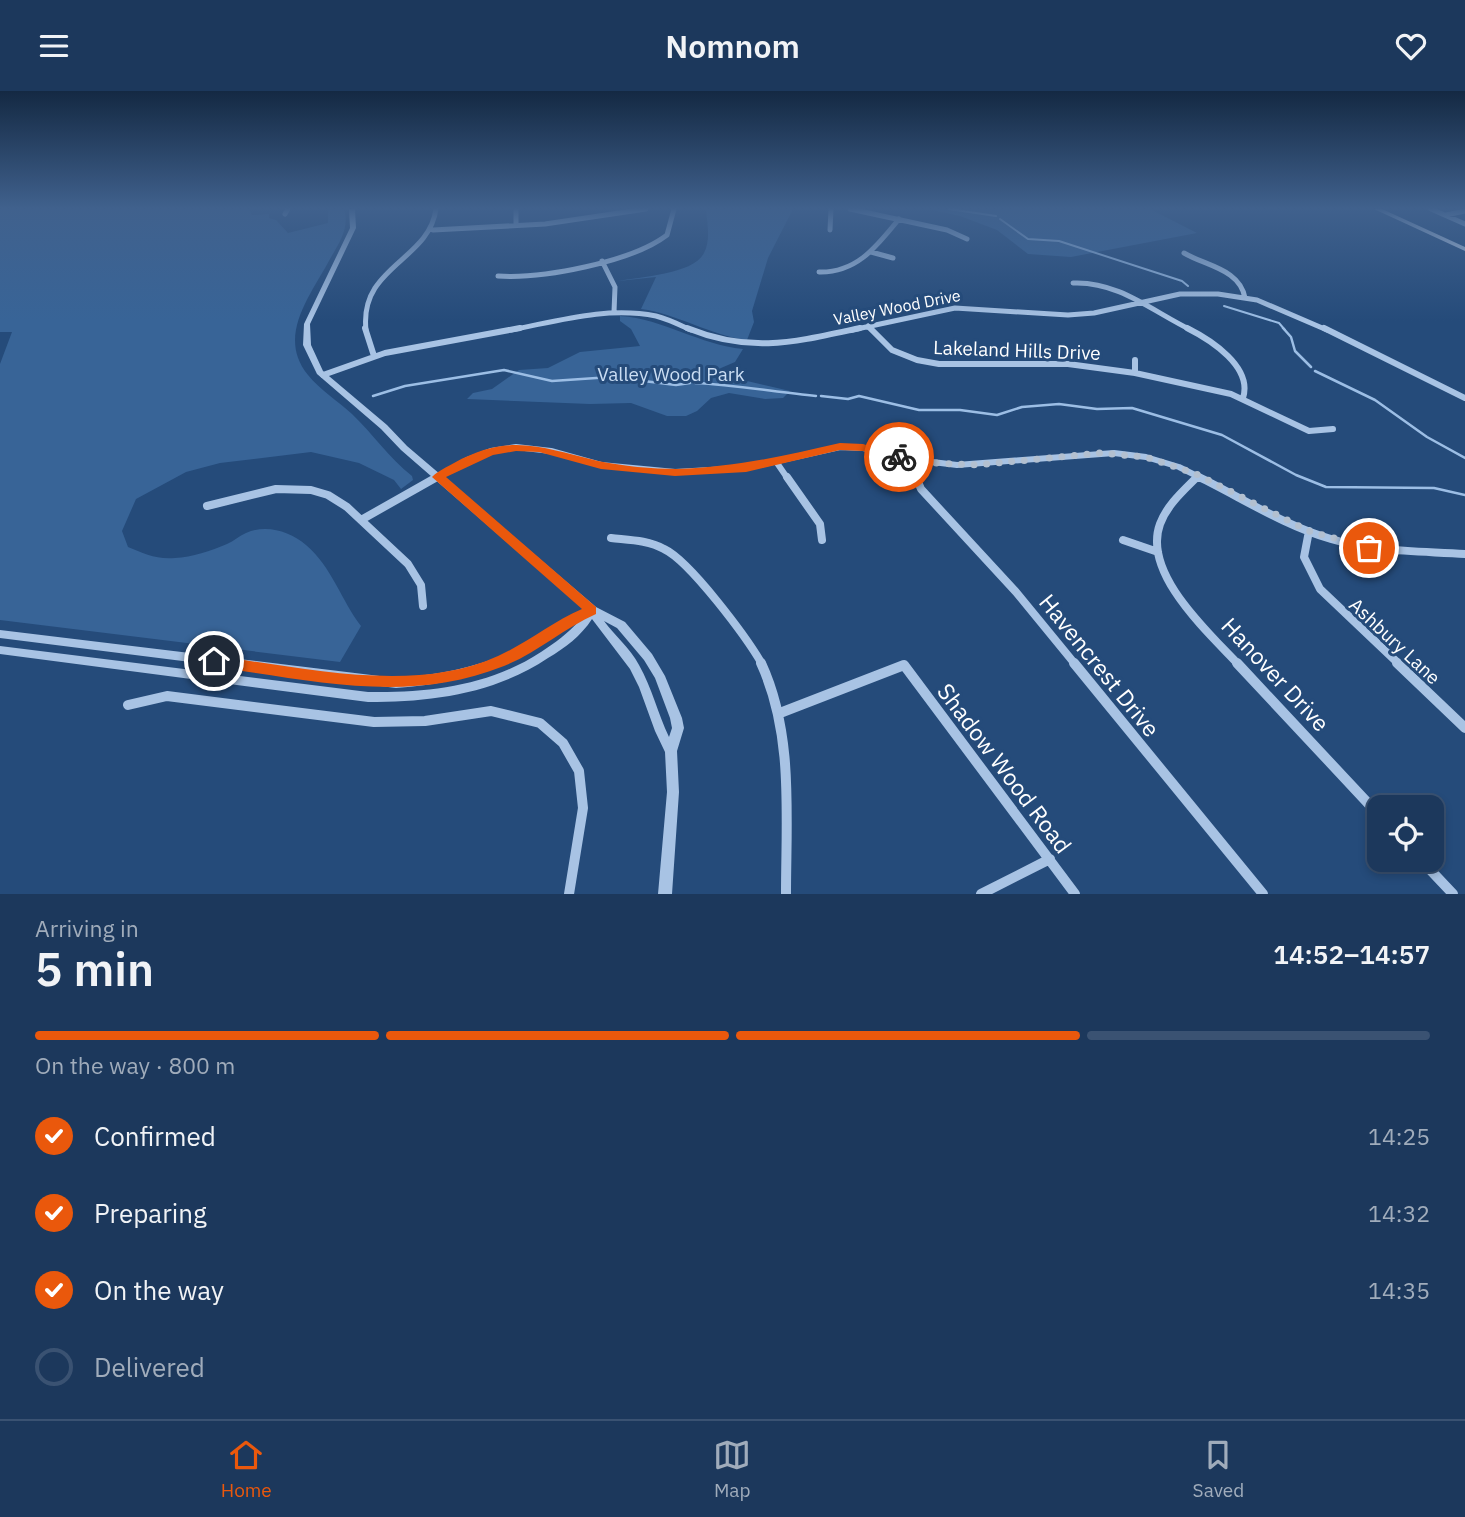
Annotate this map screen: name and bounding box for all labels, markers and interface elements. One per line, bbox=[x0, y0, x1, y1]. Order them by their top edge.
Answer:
text: Nomnom bbox=[665, 25, 800, 67]
icon: menu bbox=[35, 27, 73, 65]
icon: heart bbox=[1392, 27, 1430, 65]
street label: Valley Wood Drive bbox=[832, 285, 962, 329]
street label: Lakeland Hills Drive bbox=[933, 335, 1101, 365]
park label: Valley Wood Park bbox=[597, 362, 745, 386]
courier bbox=[864, 422, 934, 492]
icon: bike bbox=[880, 438, 918, 476]
pin bbox=[1339, 518, 1399, 578]
icon: bag bbox=[1350, 529, 1388, 567]
street label: Havencrest Drive bbox=[1033, 587, 1167, 743]
street label: Ashbury Lane bbox=[1344, 593, 1446, 689]
street label: Hanover Drive bbox=[1215, 611, 1337, 737]
pin bbox=[184, 631, 244, 691]
icon: home bbox=[195, 642, 233, 680]
street label: Shadow Wood Road bbox=[931, 677, 1079, 859]
map controls bbox=[1367, 795, 1444, 872]
button: locate bbox=[1367, 795, 1444, 872]
text: Arriving in bbox=[35, 913, 139, 943]
text: 14:52–14:57 bbox=[1273, 937, 1430, 971]
text: 5 min bbox=[35, 939, 154, 999]
text: On the way · 800 m bbox=[35, 1050, 235, 1080]
icon: check bbox=[35, 1117, 73, 1155]
text: Confirmed bbox=[94, 1119, 216, 1153]
text: 14:25 bbox=[1368, 1121, 1430, 1151]
icon: check bbox=[35, 1194, 73, 1232]
text: Preparing bbox=[94, 1196, 207, 1230]
text: 14:32 bbox=[1368, 1198, 1430, 1228]
icon: check bbox=[35, 1271, 73, 1309]
text: On the way bbox=[94, 1273, 224, 1307]
text: 14:35 bbox=[1368, 1275, 1430, 1305]
text: Delivered bbox=[94, 1350, 205, 1384]
tab: Home bbox=[221, 1436, 272, 1502]
tab: Map bbox=[713, 1436, 751, 1502]
tab: Saved bbox=[1193, 1436, 1244, 1502]

